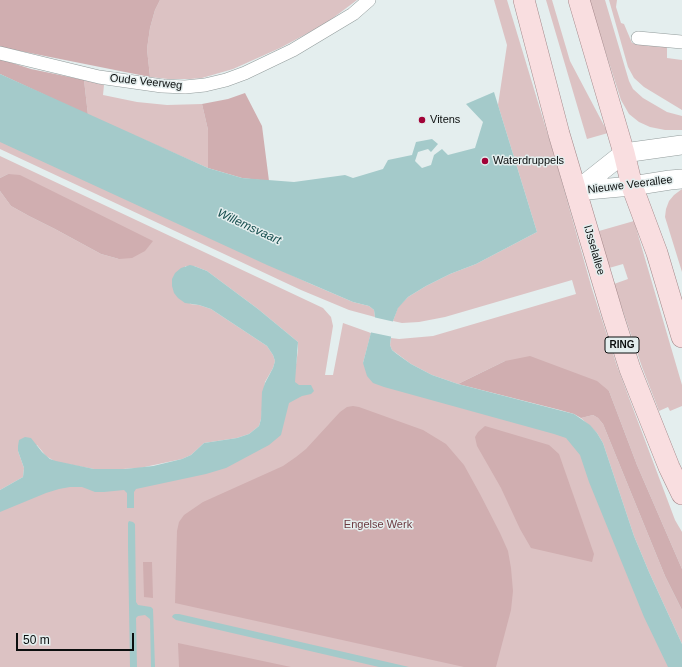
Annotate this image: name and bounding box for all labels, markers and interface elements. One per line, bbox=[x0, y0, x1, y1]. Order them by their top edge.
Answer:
street label: Oude Veerweg bbox=[109, 72, 183, 92]
place label: Vitens bbox=[430, 113, 460, 127]
marker: Vitens bbox=[417, 115, 427, 125]
place label: Waterdruppels bbox=[493, 154, 564, 168]
marker: Waterdruppels bbox=[480, 156, 490, 166]
street label: Nieuwe Veerallee bbox=[587, 173, 673, 197]
water label: Willemsvaart bbox=[215, 206, 283, 248]
street label: IJsselallee bbox=[581, 223, 607, 277]
road number: RING bbox=[605, 337, 639, 353]
park label: Engelse Werk bbox=[344, 518, 412, 532]
scale bar bbox=[18, 625, 136, 651]
text: 50 m bbox=[23, 633, 50, 647]

